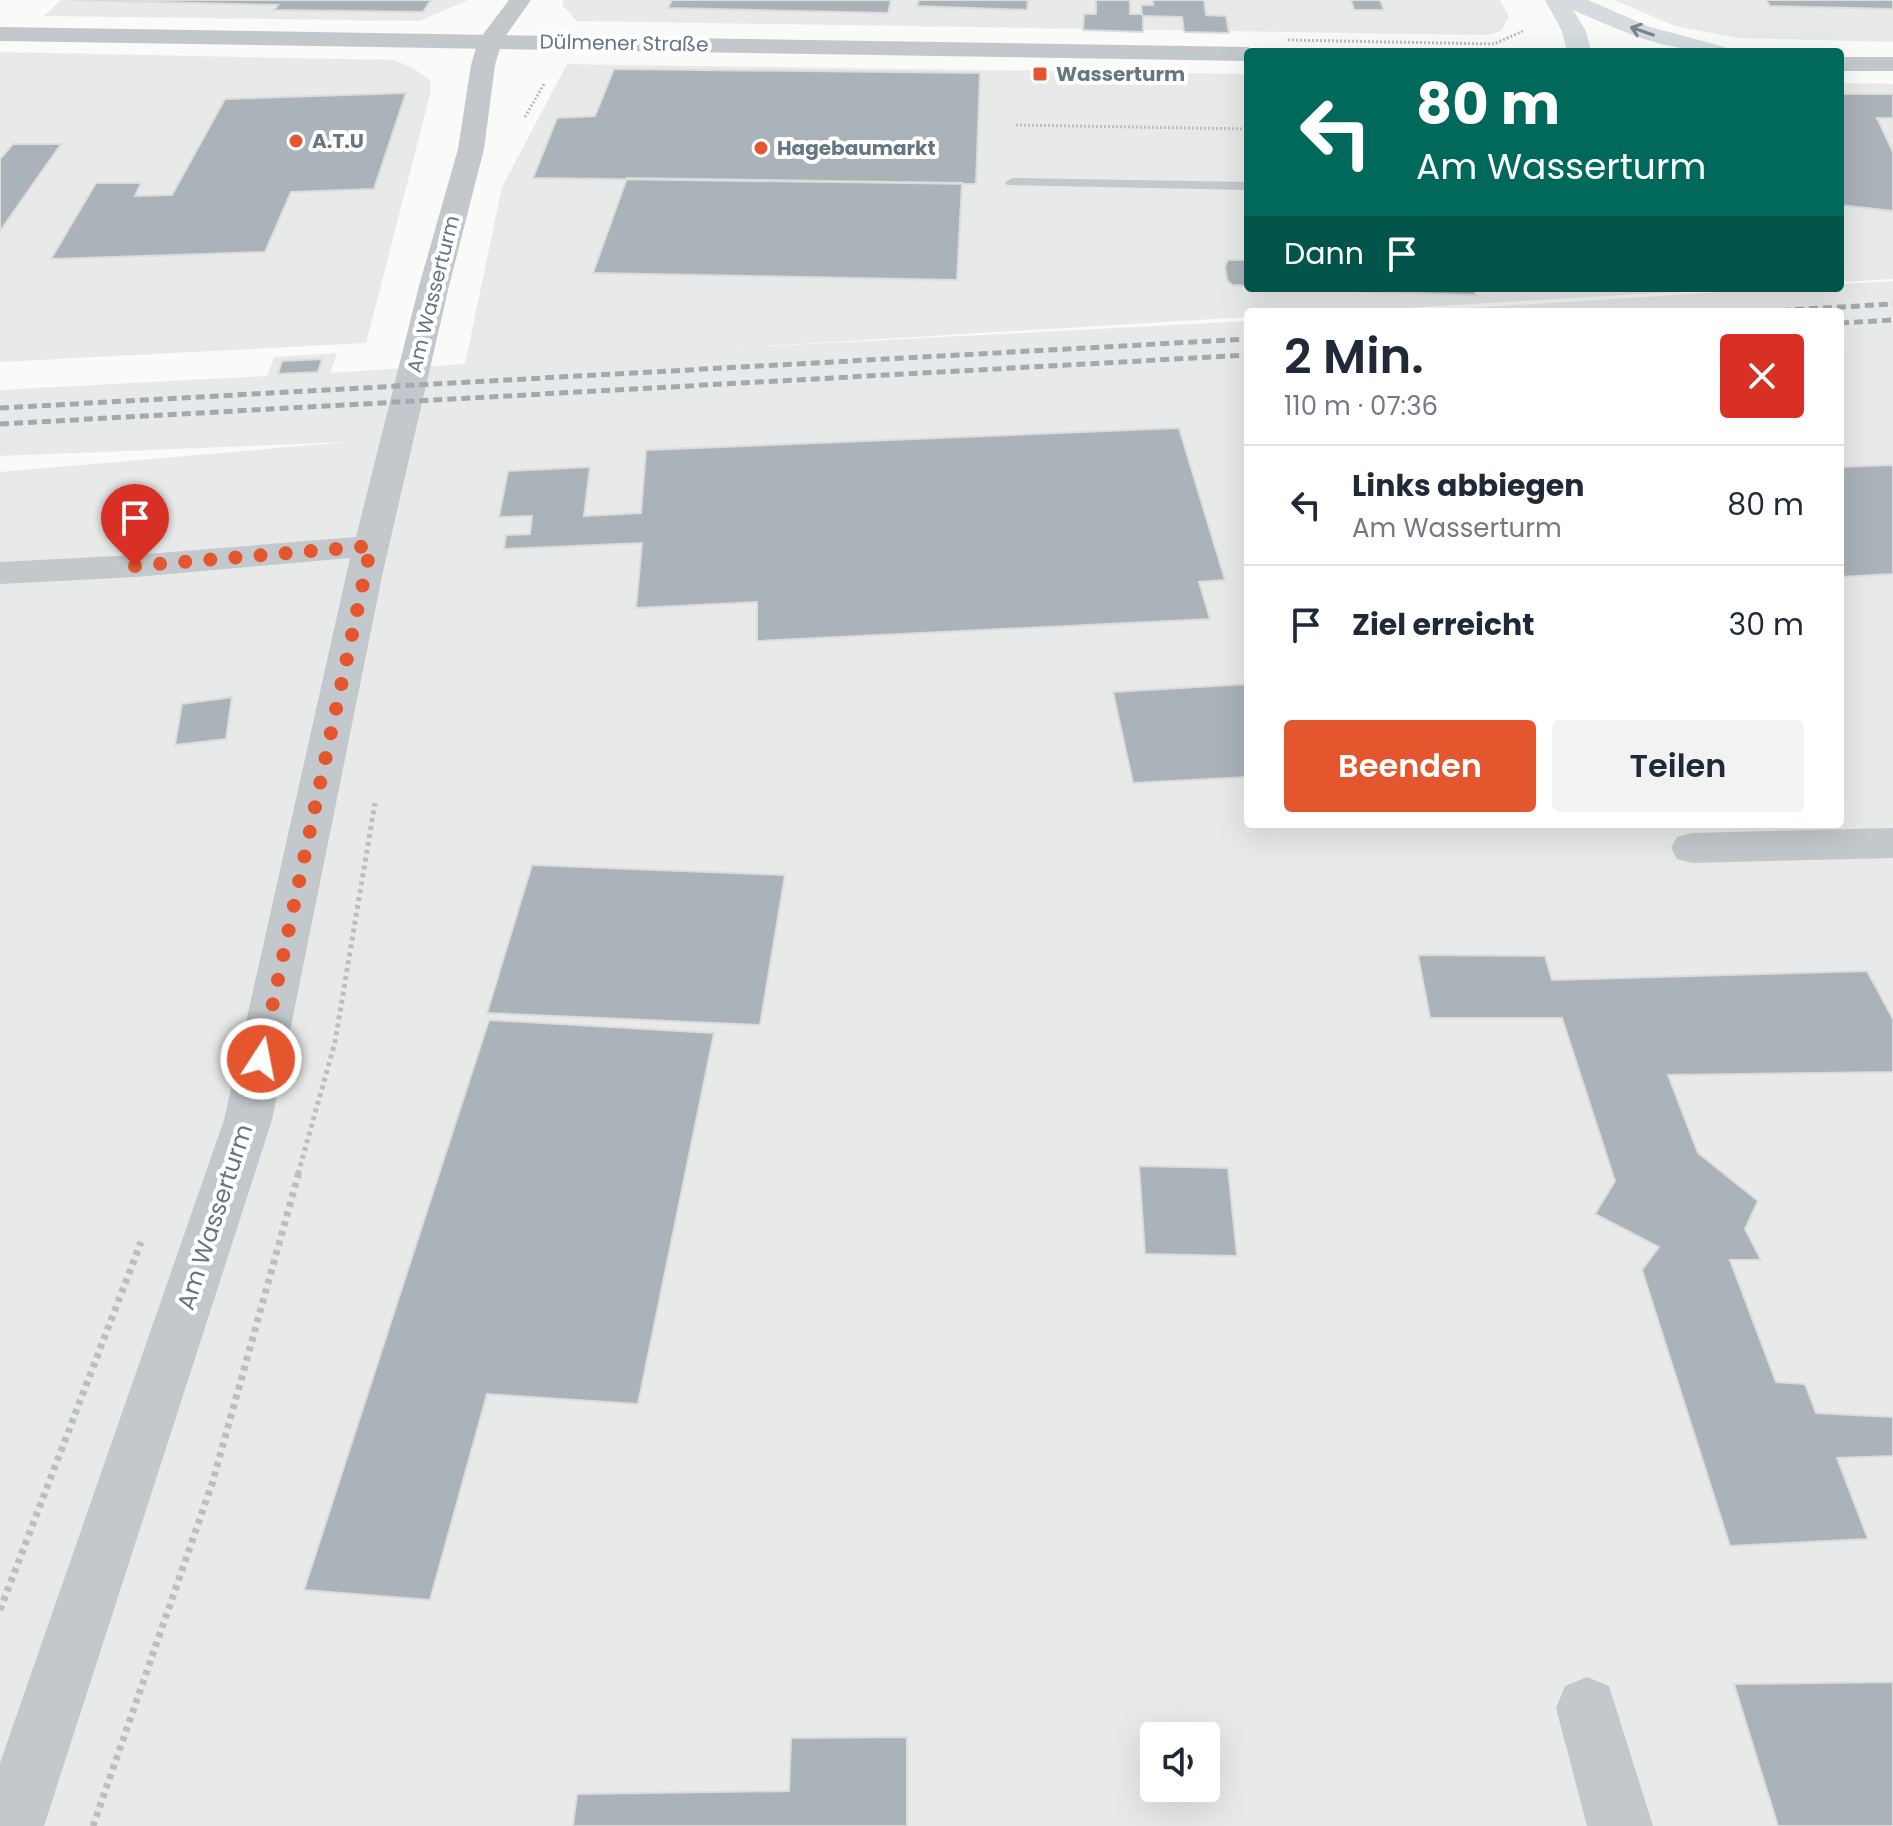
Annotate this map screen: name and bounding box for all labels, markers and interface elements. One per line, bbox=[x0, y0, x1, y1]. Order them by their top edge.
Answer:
one-way arrow bbox=[1630, 22, 1655, 37]
street label: Dülmener Straße bbox=[539, 28, 709, 58]
place label: Wasserturm bbox=[1056, 60, 1185, 88]
marker: Wasserturm bbox=[1031, 65, 1049, 83]
text: 80 m bbox=[1416, 65, 1560, 144]
icon: left bbox=[1284, 80, 1388, 184]
place label: A.T.U bbox=[312, 127, 364, 155]
marker: A.T.U bbox=[287, 132, 305, 150]
place label: Hagebaumarkt bbox=[777, 134, 936, 162]
marker: Hagebaumarkt bbox=[752, 139, 770, 157]
text: Am Wasserturm bbox=[1416, 141, 1706, 192]
street label: Am Wasserturm bbox=[400, 212, 466, 376]
text: Dann bbox=[1284, 232, 1364, 275]
icon: arrive bbox=[1380, 232, 1424, 276]
text: 2 Min. bbox=[1284, 323, 1424, 390]
button: close bbox=[1720, 334, 1804, 418]
text: 110 m · 07:36 bbox=[1284, 388, 1438, 424]
text: Links abbiegen bbox=[1352, 464, 1585, 507]
icon: left bbox=[1284, 483, 1328, 527]
text: 80 m bbox=[1727, 483, 1804, 526]
pin bbox=[101, 484, 169, 566]
icon: arrive bbox=[113, 496, 157, 540]
text: Am Wasserturm bbox=[1352, 510, 1562, 546]
icon: arrive bbox=[1284, 603, 1328, 647]
text: Ziel erreicht bbox=[1352, 603, 1534, 646]
text: 30 m bbox=[1729, 603, 1804, 646]
button: Beenden bbox=[1284, 720, 1536, 812]
button: Teilen bbox=[1552, 720, 1804, 812]
position arrow bbox=[219, 1017, 303, 1101]
street label: Am Wasserturm bbox=[169, 1120, 260, 1314]
map controls bbox=[1140, 1722, 1220, 1802]
button: sound bbox=[1140, 1722, 1220, 1802]

